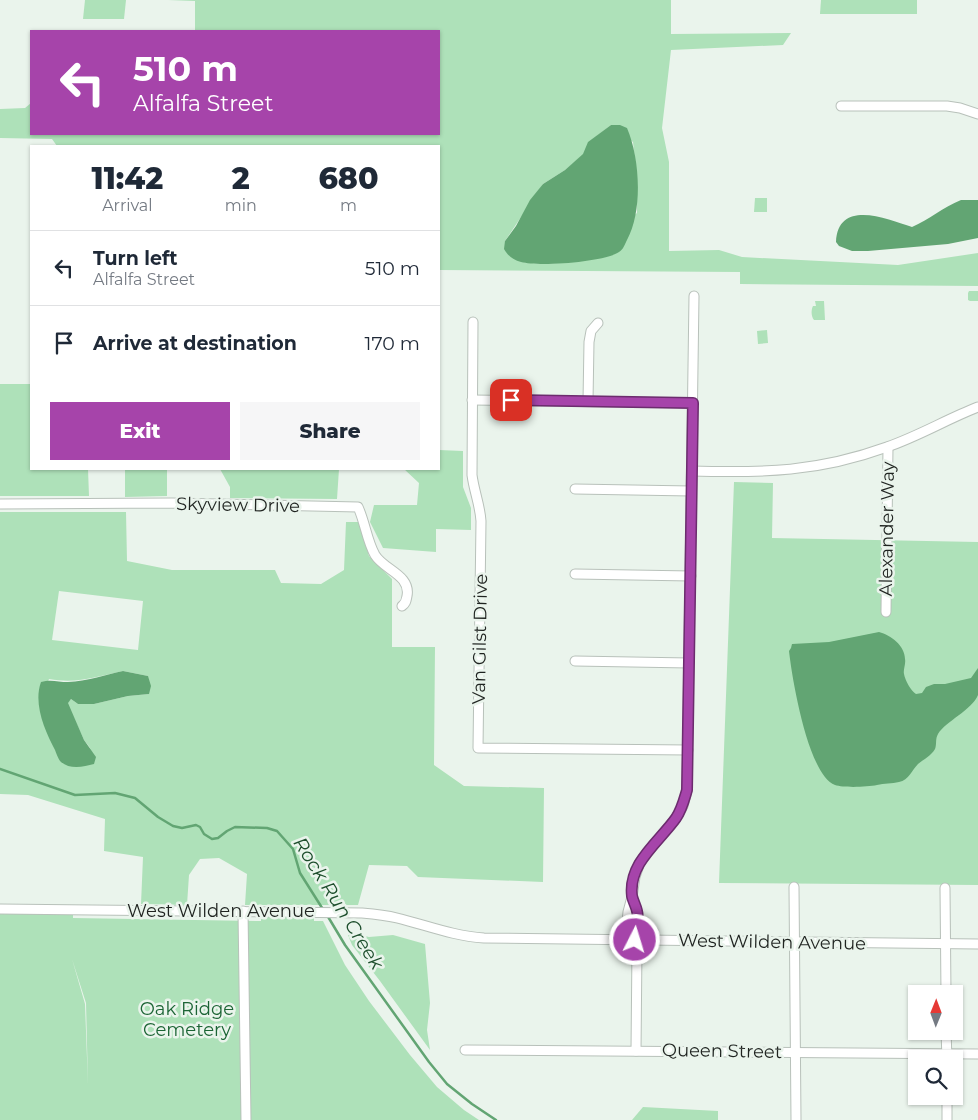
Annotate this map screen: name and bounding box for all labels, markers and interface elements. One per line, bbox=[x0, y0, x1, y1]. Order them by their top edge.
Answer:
text: 510 m bbox=[133, 47, 238, 90]
icon: left bbox=[50, 50, 115, 115]
text: Alfalfa Street bbox=[133, 90, 273, 117]
text: 11:42 bbox=[92, 160, 163, 197]
text: 2 bbox=[232, 160, 250, 197]
text: 680 bbox=[318, 160, 378, 197]
text: Arrival bbox=[102, 196, 153, 215]
text: min bbox=[225, 196, 257, 215]
text: m bbox=[340, 196, 357, 215]
text: Turn left bbox=[93, 247, 178, 270]
icon: left bbox=[50, 254, 78, 282]
text: 510 m bbox=[365, 257, 420, 280]
text: Alfalfa Street bbox=[93, 270, 195, 289]
icon: arrive bbox=[50, 329, 78, 357]
text: Arrive at destination bbox=[93, 332, 297, 355]
text: 170 m bbox=[365, 332, 420, 355]
pin bbox=[490, 379, 532, 421]
icon: arrive bbox=[497, 386, 525, 414]
button: Exit bbox=[50, 402, 230, 460]
button: Share bbox=[240, 402, 420, 460]
street label: Alexander Way bbox=[875, 461, 899, 596]
street label: Skyview Drive bbox=[176, 493, 300, 517]
street label: Van Gilst Drive bbox=[468, 573, 492, 705]
water label: Rock Run Creek bbox=[289, 833, 389, 974]
street label: West Wilden Avenue bbox=[127, 900, 315, 922]
position arrow bbox=[608, 913, 660, 965]
street label: West Wilden Avenue bbox=[678, 929, 866, 955]
north arrow bbox=[908, 985, 962, 1040]
map controls bbox=[908, 985, 963, 1105]
park label: Oak Ridge Cemetery bbox=[140, 998, 234, 1041]
street label: Queen Street bbox=[662, 1039, 782, 1063]
button: search bbox=[908, 1050, 963, 1105]

